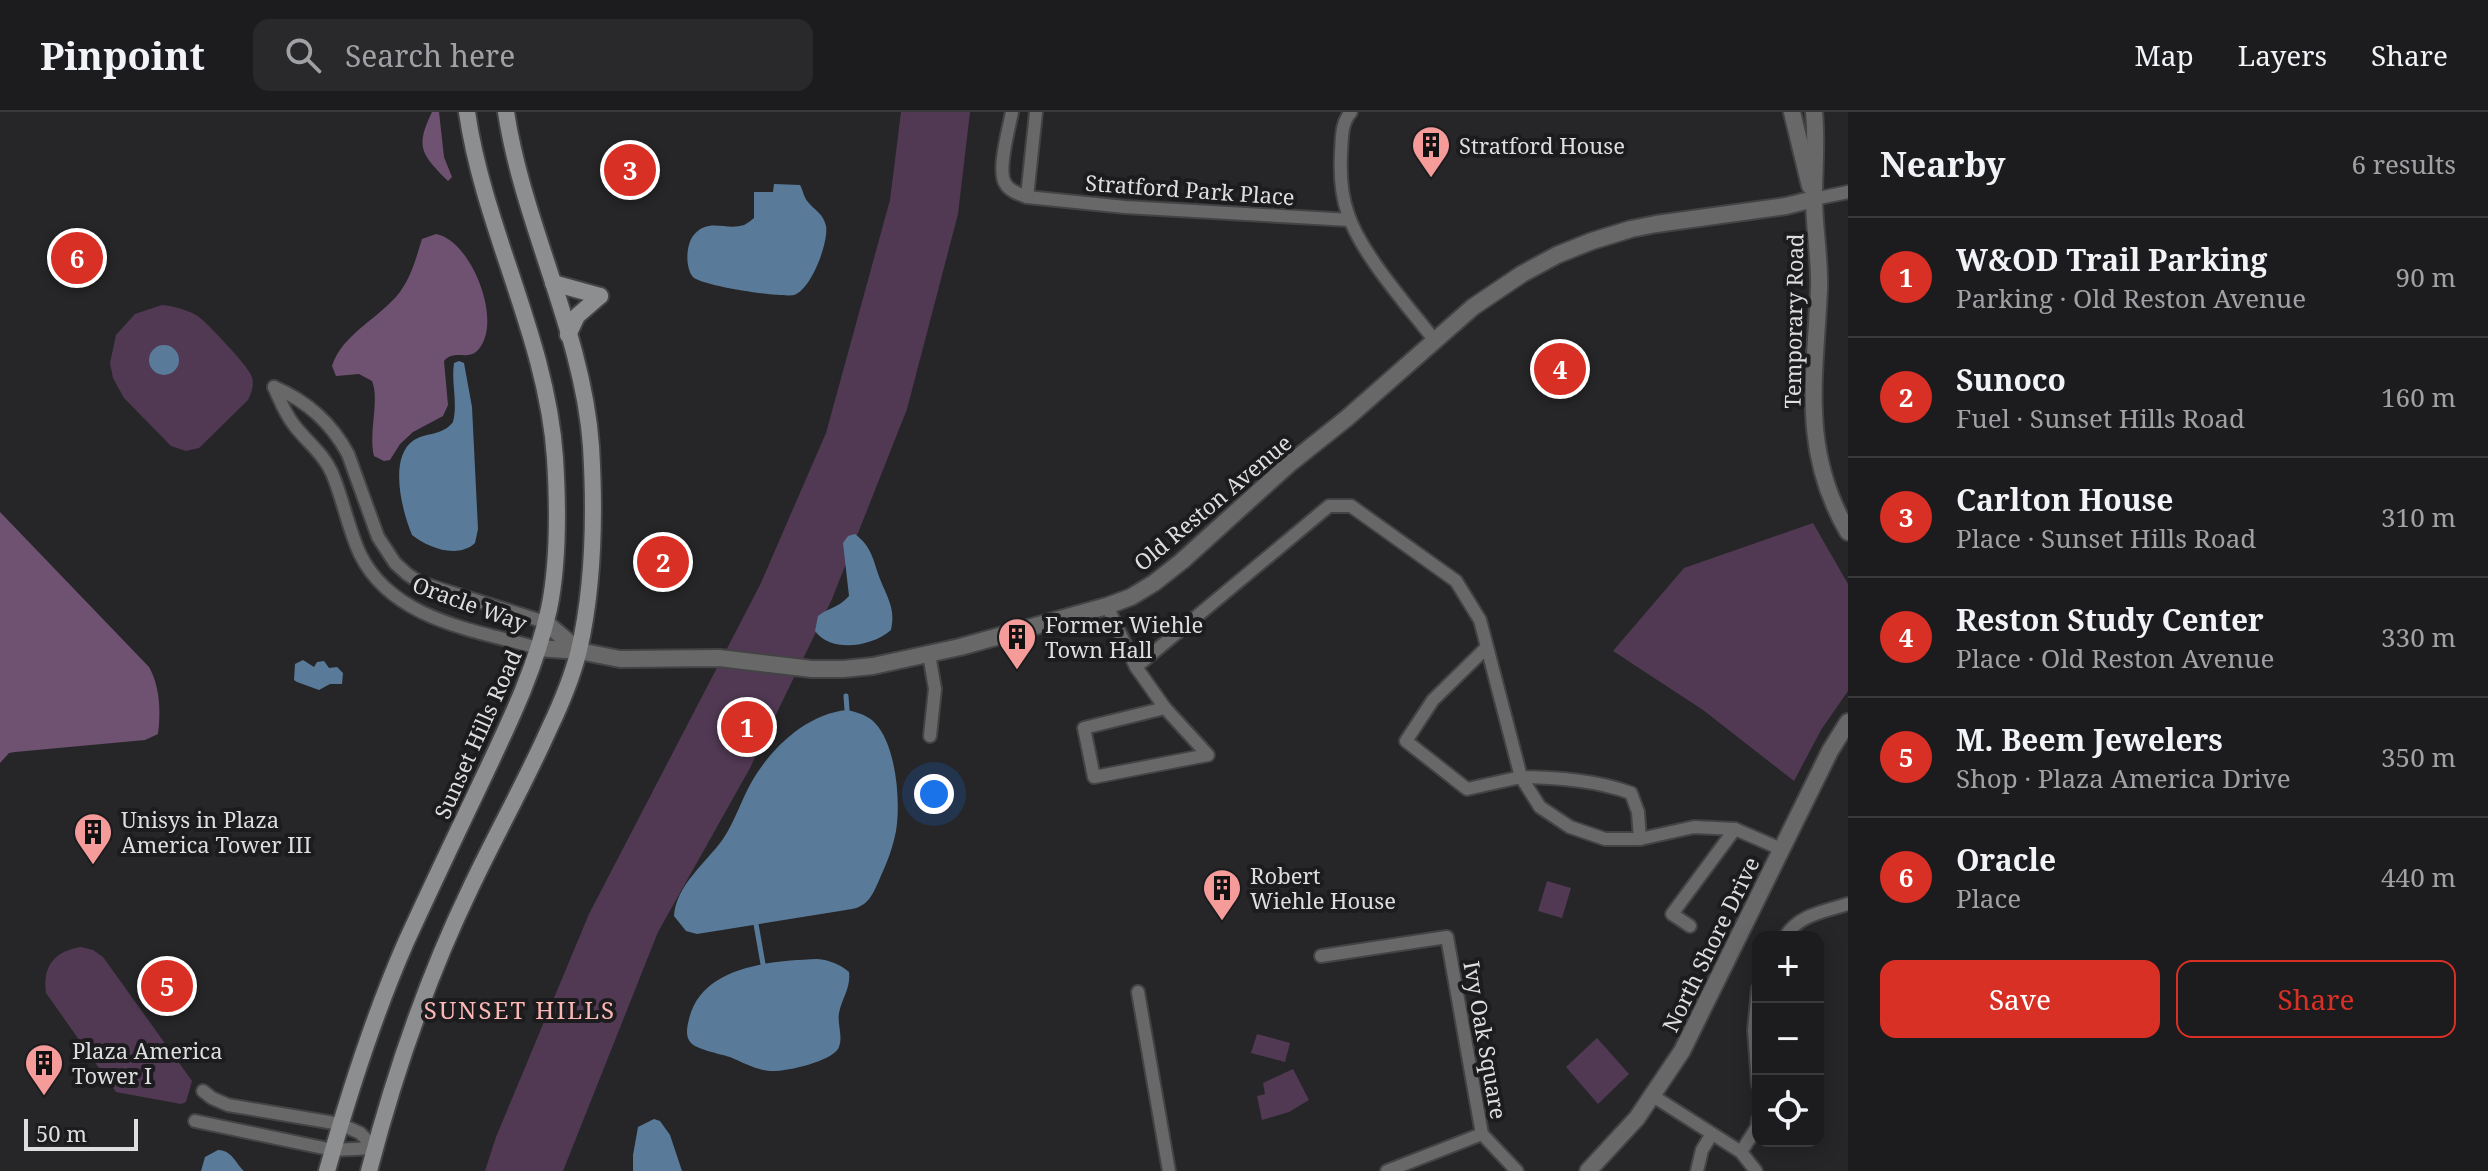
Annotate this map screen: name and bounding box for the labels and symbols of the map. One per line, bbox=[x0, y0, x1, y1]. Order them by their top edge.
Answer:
building icon: Stratford House bbox=[1410, 124, 1452, 179]
place label: Stratford House bbox=[1459, 130, 1625, 160]
pin: 3 bbox=[604, 140, 656, 200]
street label: Stratford Park Place bbox=[1084, 167, 1296, 211]
pin: 6 bbox=[51, 228, 103, 288]
street label: Temporary Road bbox=[1776, 233, 1810, 409]
pin: 4 bbox=[1534, 339, 1586, 399]
street label: Old Reston Avenue bbox=[1127, 427, 1297, 577]
pin: 2 bbox=[637, 532, 689, 592]
street label: Oracle Way bbox=[409, 568, 532, 638]
place label: Former Wiehle Town Hall bbox=[1045, 609, 1203, 664]
building icon: Former Wiehle Town Hall bbox=[996, 616, 1038, 671]
street label: Sunset Hills Road bbox=[426, 644, 528, 823]
pin: 1 bbox=[721, 697, 773, 757]
your location bbox=[914, 774, 954, 814]
place label: Unisys in Plaza America Tower III bbox=[121, 804, 312, 859]
building icon: Unisys in Plaza America Tower III bbox=[72, 811, 114, 866]
street label: North Shore Drive bbox=[1655, 851, 1765, 1037]
place label: Robert Wiehle House bbox=[1250, 860, 1396, 915]
building icon: Robert Wiehle House bbox=[1201, 867, 1243, 922]
pin: 5 bbox=[141, 956, 193, 1016]
street label: Ivy Oak Square bbox=[1457, 958, 1515, 1122]
district label: SUNSET HILLS bbox=[424, 993, 616, 1026]
place label: Plaza America Tower I bbox=[72, 1035, 223, 1090]
building icon: Plaza America Tower I bbox=[23, 1042, 65, 1097]
scale bar bbox=[24, 1115, 138, 1151]

